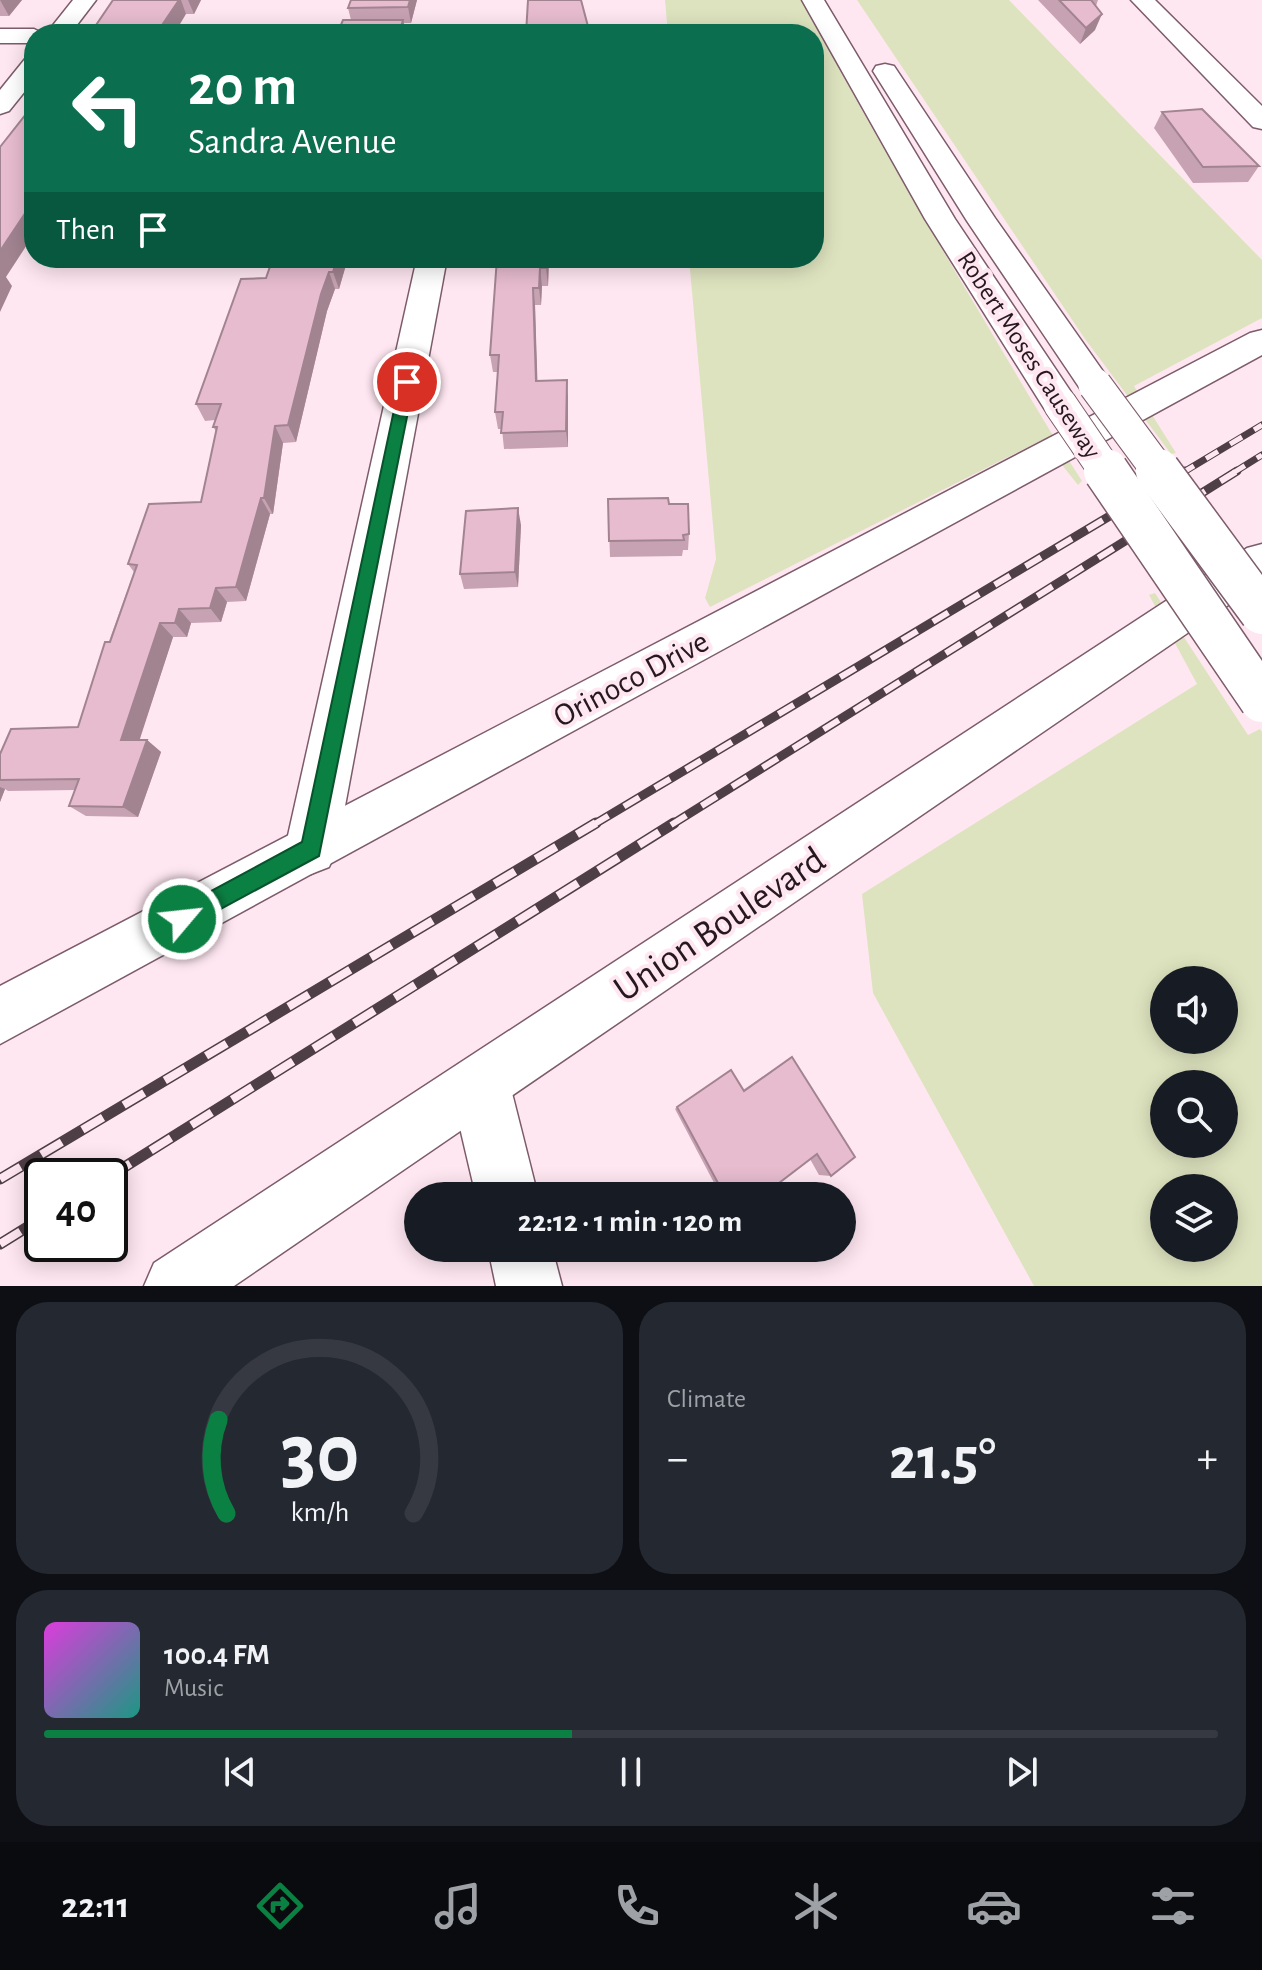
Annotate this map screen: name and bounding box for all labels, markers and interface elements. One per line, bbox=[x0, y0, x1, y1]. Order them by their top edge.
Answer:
icon: left bbox=[56, 56, 160, 160]
text: 20 m bbox=[188, 59, 297, 115]
text: Sandra Avenue bbox=[188, 124, 397, 160]
icon: arrive bbox=[131, 208, 175, 252]
text: Then bbox=[56, 215, 115, 245]
street label: Robert Moses Causeway bbox=[952, 247, 1106, 463]
pin bbox=[373, 348, 441, 416]
icon: arrive bbox=[385, 360, 429, 404]
street label: Orinoco Drive bbox=[548, 625, 714, 733]
street label: Union Boulevard bbox=[608, 841, 832, 1009]
position arrow bbox=[140, 877, 224, 961]
map controls bbox=[1150, 966, 1238, 1262]
button: sound bbox=[1150, 966, 1238, 1054]
button: search bbox=[1150, 1070, 1238, 1158]
speed limit sign: 40 bbox=[24, 1158, 128, 1262]
button: layers bbox=[1150, 1174, 1238, 1262]
text: 22:12 · 1 min · 120 m bbox=[518, 1207, 742, 1237]
text: Climate bbox=[667, 1386, 746, 1412]
text: 30 bbox=[280, 1413, 359, 1497]
text: 21.5° bbox=[889, 1430, 996, 1490]
text: − bbox=[667, 1437, 688, 1481]
text: + bbox=[1197, 1437, 1218, 1481]
text: km/h bbox=[290, 1498, 349, 1527]
text: 100.4 FM bbox=[164, 1640, 270, 1670]
text: Music bbox=[164, 1675, 223, 1701]
icon: previous bbox=[218, 1750, 262, 1794]
icon: pause bbox=[609, 1750, 653, 1794]
icon: next bbox=[1000, 1750, 1044, 1794]
icon: directions bbox=[252, 1878, 308, 1934]
icon: music bbox=[430, 1878, 486, 1934]
icon: phone bbox=[609, 1878, 665, 1934]
icon: climate bbox=[788, 1878, 844, 1934]
icon: car bbox=[966, 1878, 1022, 1934]
icon: filters bbox=[1145, 1878, 1201, 1934]
text: 22:11 bbox=[61, 1888, 129, 1924]

